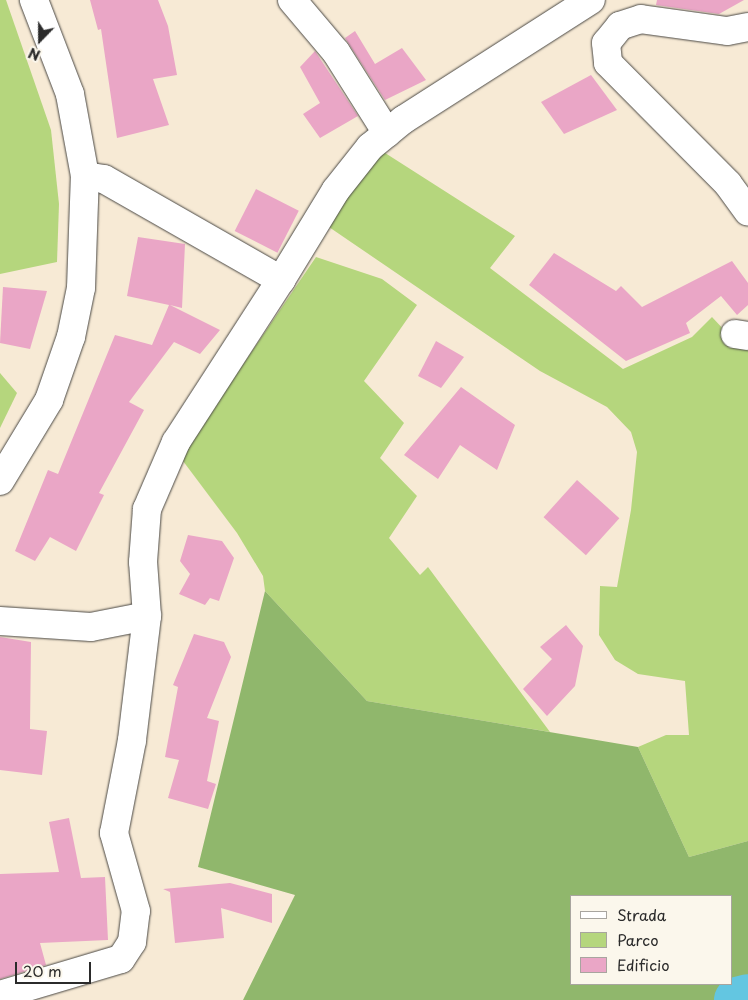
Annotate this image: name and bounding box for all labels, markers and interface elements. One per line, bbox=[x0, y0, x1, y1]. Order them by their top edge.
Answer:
north arrow bbox=[15, 15, 65, 65]
text: N bbox=[25, 43, 43, 66]
legend bbox=[570, 895, 733, 985]
text: Strada bbox=[617, 903, 666, 926]
text: Parco bbox=[617, 928, 659, 951]
scale bar bbox=[18, 952, 94, 984]
text: Edificio bbox=[617, 953, 670, 976]
text: 20 m bbox=[23, 959, 62, 982]

